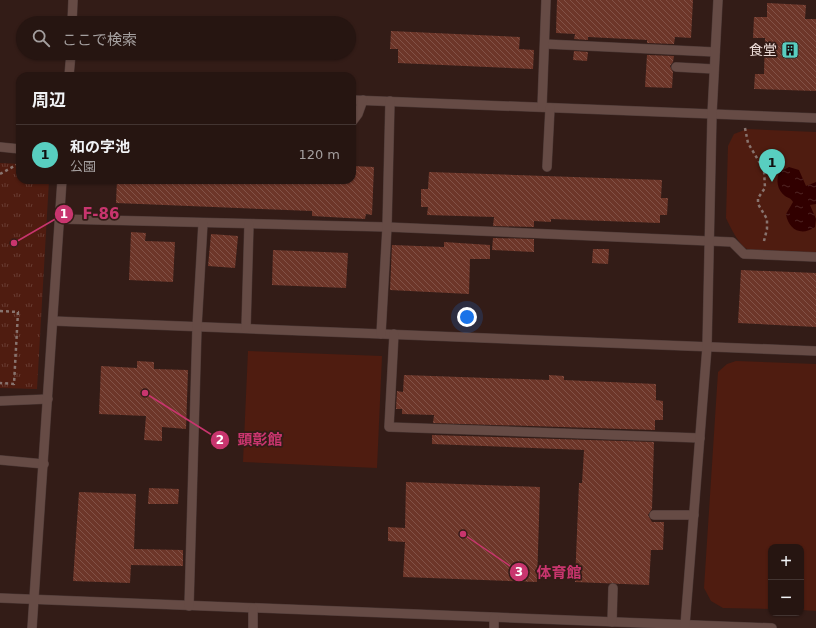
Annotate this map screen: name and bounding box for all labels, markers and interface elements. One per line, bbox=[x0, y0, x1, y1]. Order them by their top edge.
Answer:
search box bbox=[16, 16, 356, 60]
icon: search bbox=[30, 27, 52, 49]
text: ここで検索 bbox=[62, 31, 137, 49]
building icon: 食堂 bbox=[780, 40, 800, 60]
place label: 食堂 bbox=[749, 42, 777, 58]
text: 周辺 bbox=[32, 90, 66, 110]
text: 和の字池 bbox=[70, 138, 130, 156]
text: 1 bbox=[40, 147, 50, 162]
text: 120 m bbox=[298, 147, 340, 162]
pin: 1 bbox=[759, 149, 785, 182]
text: 公園 bbox=[70, 159, 96, 174]
callout: F-86 bbox=[54, 200, 127, 227]
text: F-86 bbox=[83, 205, 119, 223]
text: 1 bbox=[60, 207, 68, 221]
your location bbox=[457, 307, 477, 327]
callout: 顕彰館 bbox=[210, 427, 291, 454]
text: 顕彰館 bbox=[237, 431, 283, 449]
text: 2 bbox=[216, 433, 224, 447]
map controls bbox=[768, 544, 804, 616]
button: + bbox=[768, 544, 804, 580]
callout: 体育館 bbox=[509, 559, 590, 586]
text: 体育館 bbox=[536, 564, 582, 582]
text: 3 bbox=[515, 565, 523, 579]
button: − bbox=[768, 580, 804, 616]

